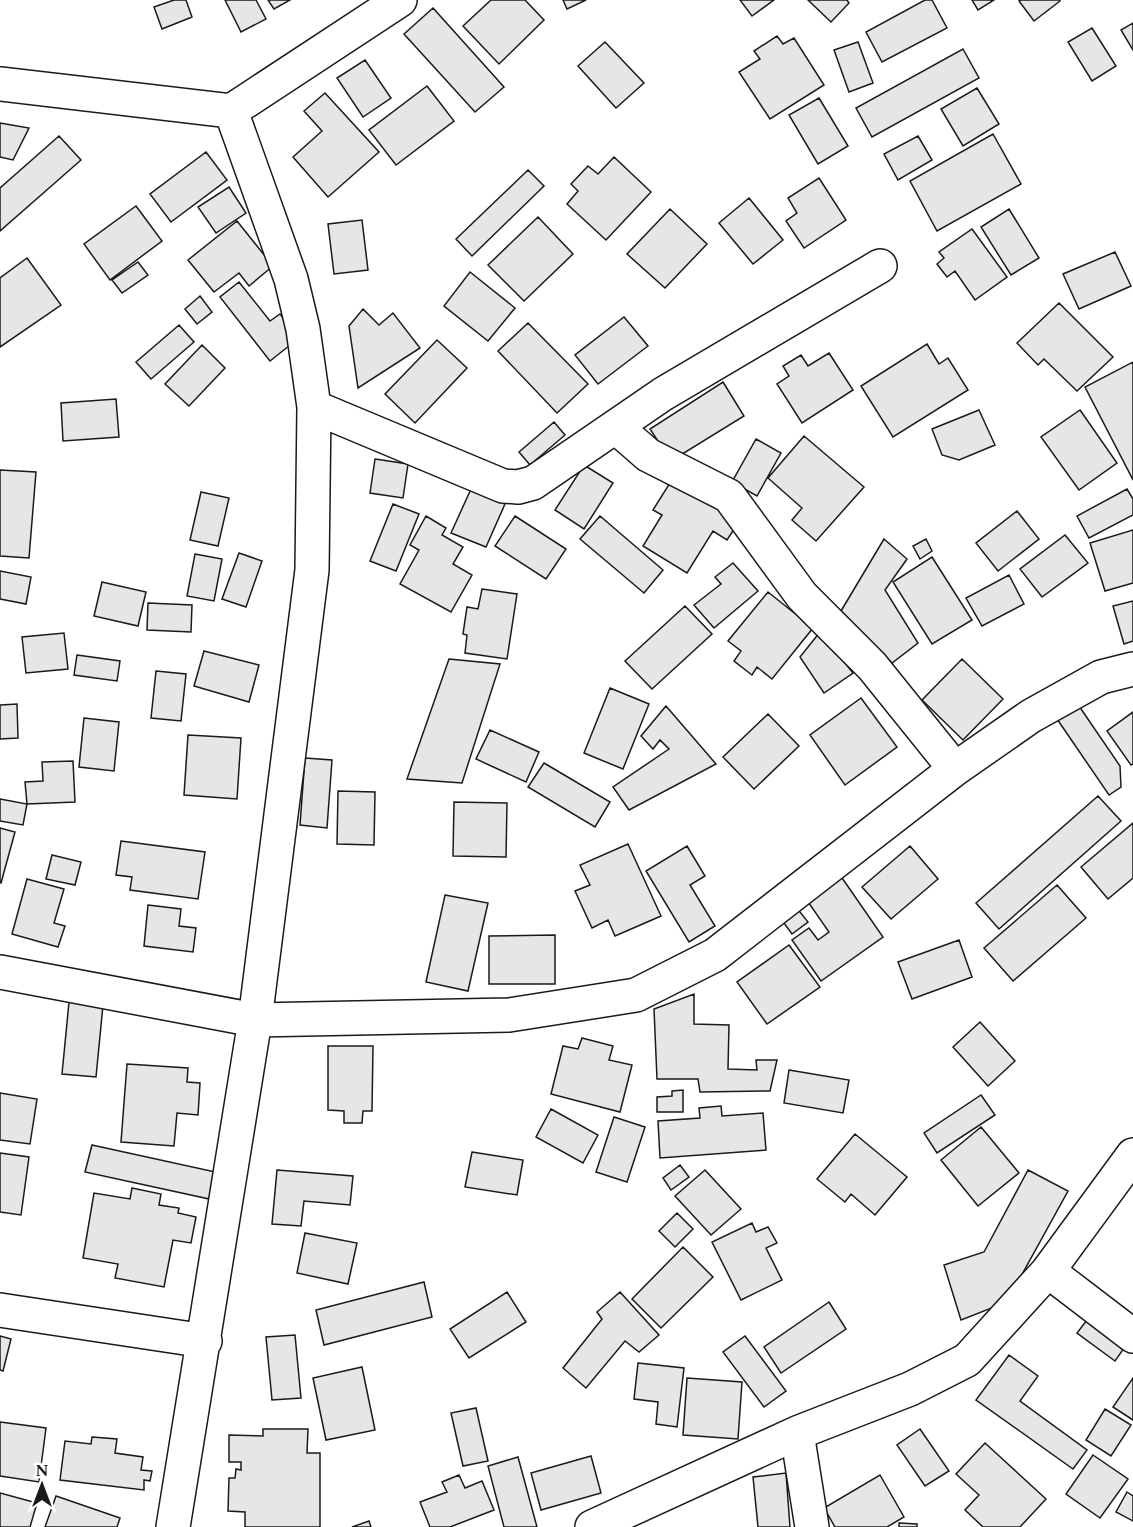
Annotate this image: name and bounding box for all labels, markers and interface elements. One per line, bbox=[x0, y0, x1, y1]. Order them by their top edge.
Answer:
north arrow bbox=[12, 1455, 72, 1515]
text: N bbox=[35, 1459, 49, 1483]

